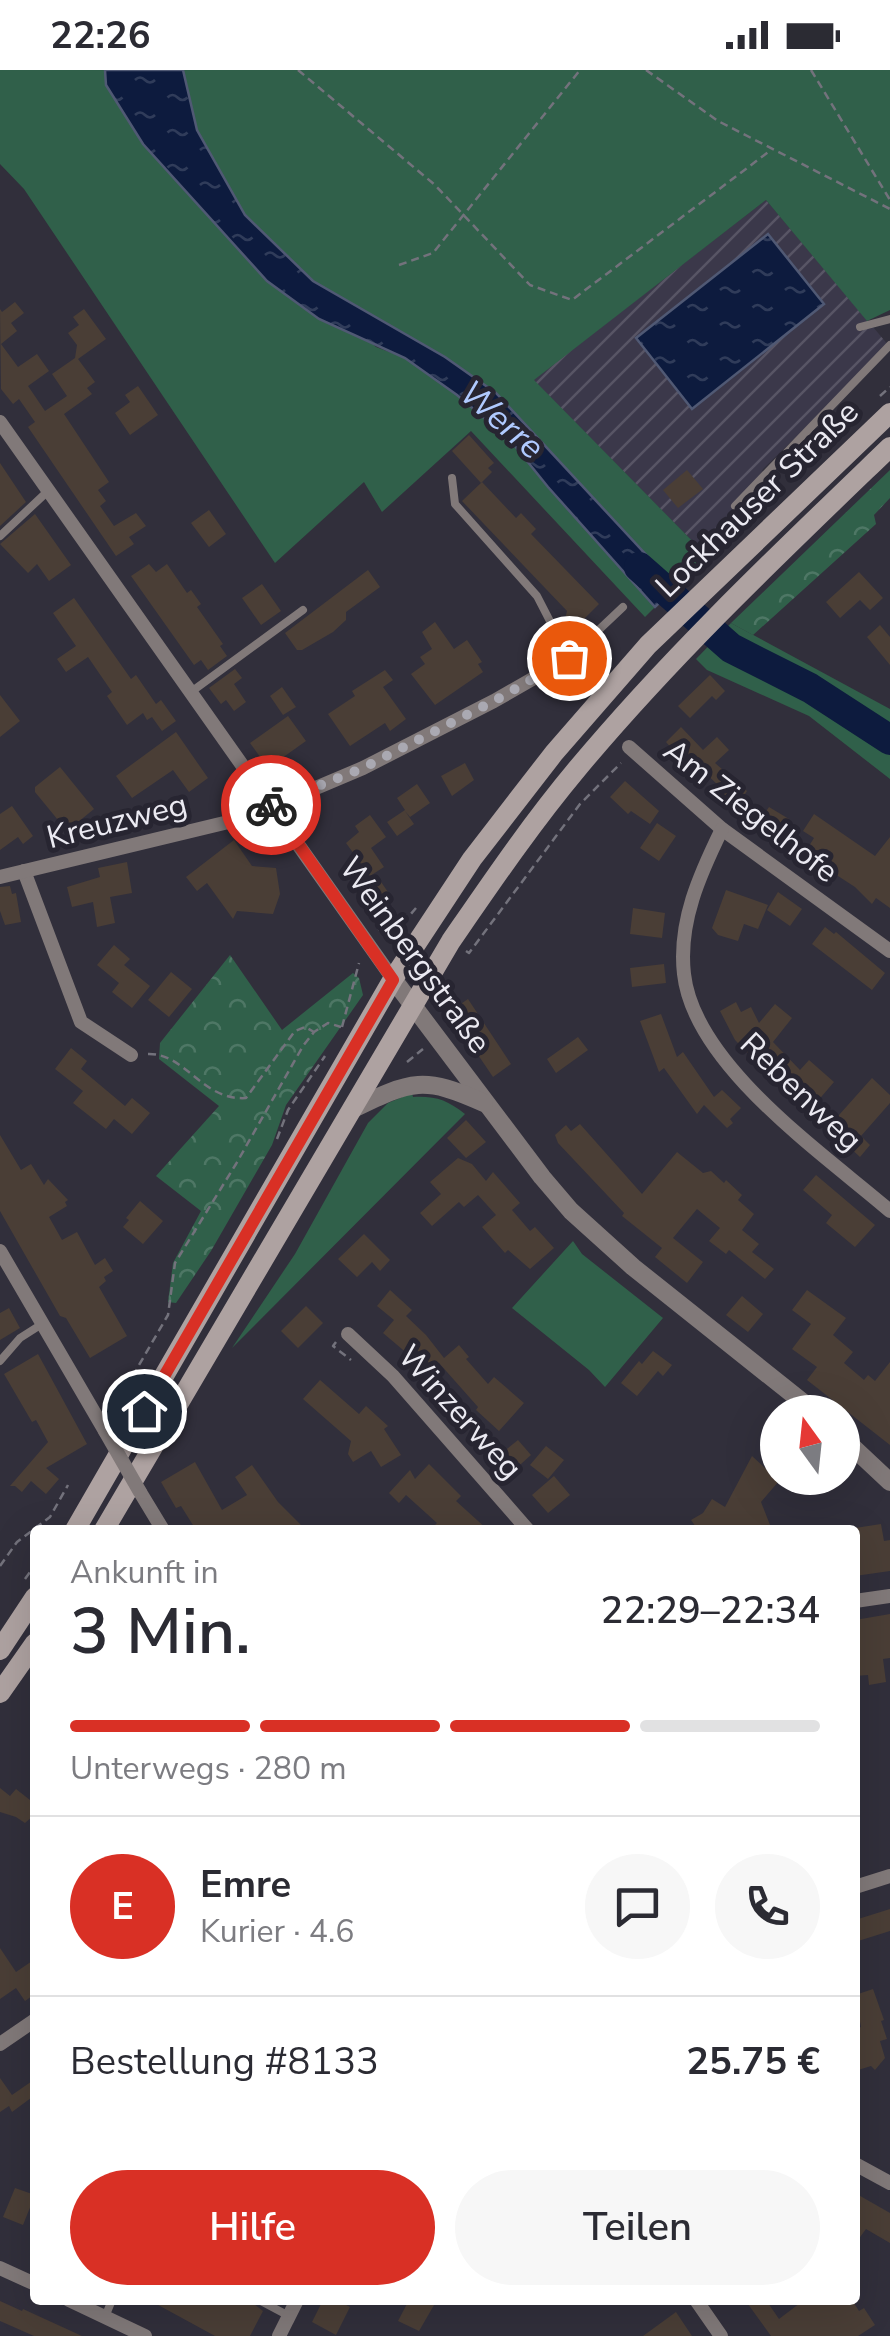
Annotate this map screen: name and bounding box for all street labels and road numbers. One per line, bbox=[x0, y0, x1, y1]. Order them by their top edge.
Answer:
street label: Lockhauser Straße bbox=[646, 391, 868, 607]
street label: Am Ziegelhofe bbox=[655, 729, 847, 893]
street label: Kreuzweg bbox=[42, 783, 192, 859]
street label: Weinbergstraße bbox=[329, 848, 501, 1062]
street label: Rebenweg bbox=[731, 1023, 871, 1161]
street label: Winzerweg bbox=[388, 1335, 532, 1489]

